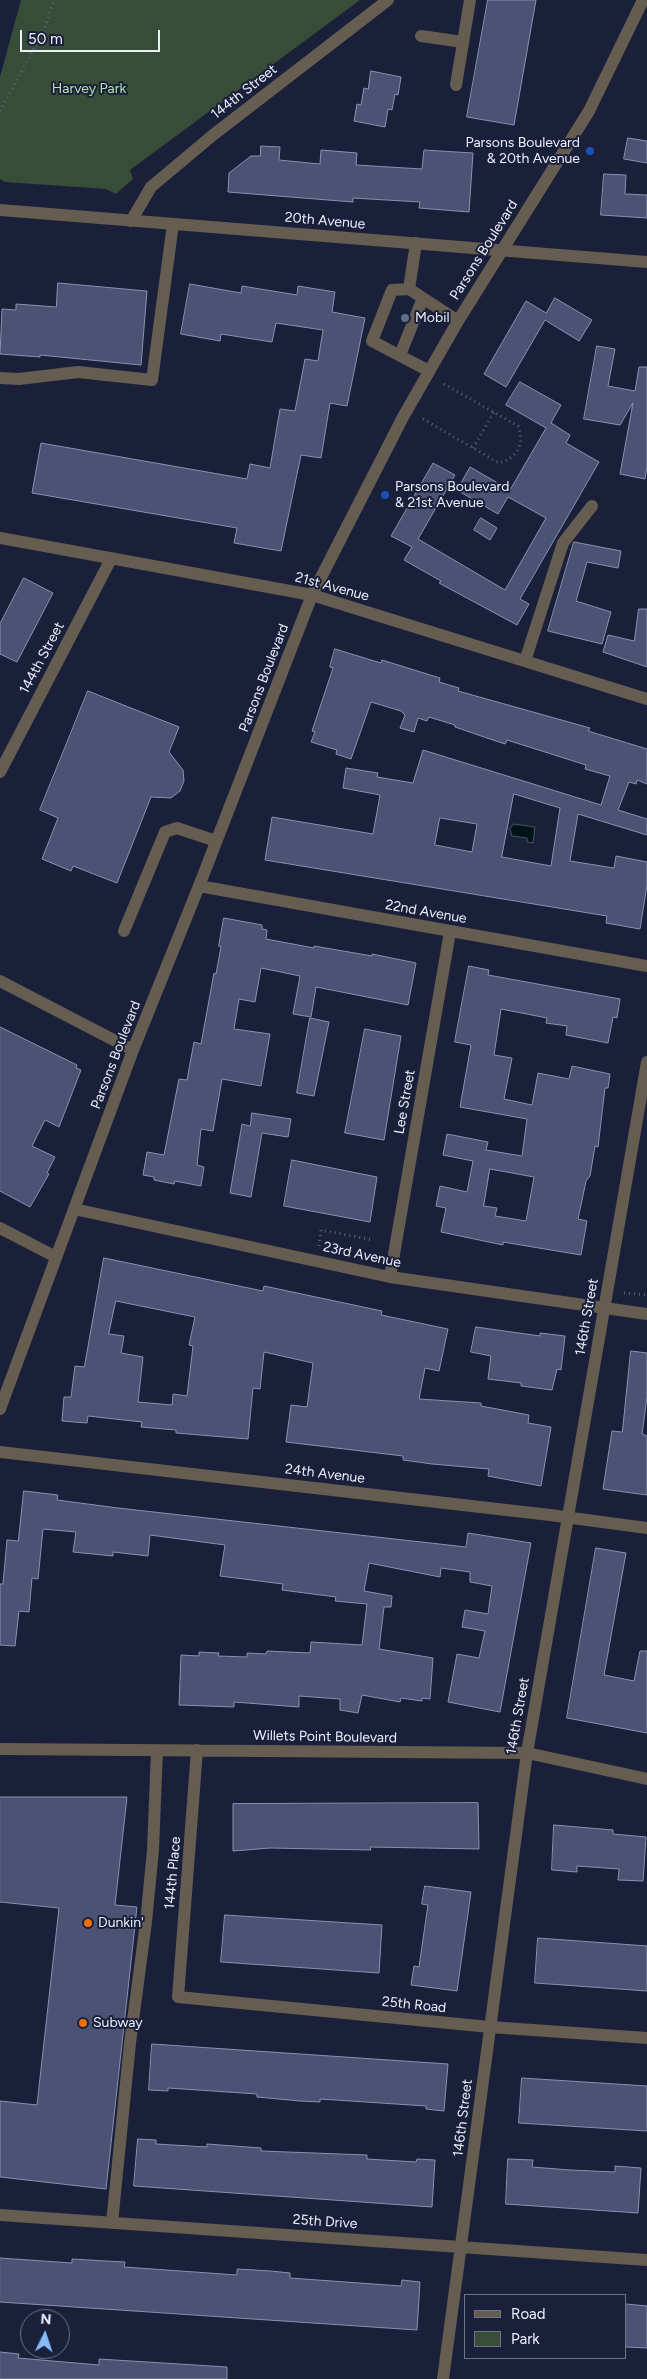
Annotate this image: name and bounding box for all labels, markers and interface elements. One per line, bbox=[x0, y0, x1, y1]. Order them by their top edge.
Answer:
scale bar bbox=[22, 20, 162, 52]
text: 50 m bbox=[28, 30, 63, 48]
street label: 144th Street bbox=[208, 61, 280, 123]
park label: Harvey Park bbox=[52, 81, 126, 97]
place label: Parsons Boulevard & 20th Avenue bbox=[466, 135, 580, 168]
marker: Parsons Boulevard & 20th Avenue bbox=[584, 145, 596, 157]
street label: Parsons Boulevard bbox=[447, 197, 521, 303]
street label: 20th Avenue bbox=[284, 209, 366, 233]
place label: Mobil bbox=[415, 310, 449, 326]
marker: Mobil bbox=[399, 312, 411, 324]
place label: Parsons Boulevard & 21st Avenue bbox=[395, 479, 509, 512]
marker: Parsons Boulevard & 21st Avenue bbox=[379, 489, 391, 501]
street label: 21st Avenue bbox=[293, 569, 371, 605]
street label: 144th Street bbox=[16, 619, 68, 697]
street label: Parsons Boulevard bbox=[236, 622, 292, 734]
street label: 22nd Avenue bbox=[384, 897, 468, 927]
street label: Parsons Boulevard bbox=[88, 999, 144, 1111]
street label: Lee Street bbox=[391, 1068, 419, 1136]
street label: 23rd Avenue bbox=[322, 1239, 402, 1271]
street label: 146th Street bbox=[572, 1277, 602, 1357]
street label: 24th Avenue bbox=[284, 1461, 366, 1487]
street label: 146th Street bbox=[503, 1676, 533, 1756]
street label: Willets Point Boulevard bbox=[253, 1727, 397, 1747]
street label: 144th Place bbox=[161, 1836, 185, 1910]
place label: Dunkin' bbox=[98, 1915, 144, 1931]
marker: Dunkin' bbox=[82, 1917, 94, 1929]
street label: 25th Road bbox=[381, 1993, 447, 2017]
place label: Subway bbox=[93, 2015, 143, 2031]
marker: Subway bbox=[77, 2017, 89, 2029]
street label: 146th Street bbox=[450, 2078, 476, 2158]
street label: 25th Drive bbox=[292, 2211, 358, 2233]
legend bbox=[464, 2294, 627, 2359]
text: Road bbox=[511, 2305, 546, 2323]
north arrow bbox=[20, 2309, 70, 2359]
text: N bbox=[40, 2311, 52, 2328]
text: Park bbox=[511, 2330, 540, 2348]

